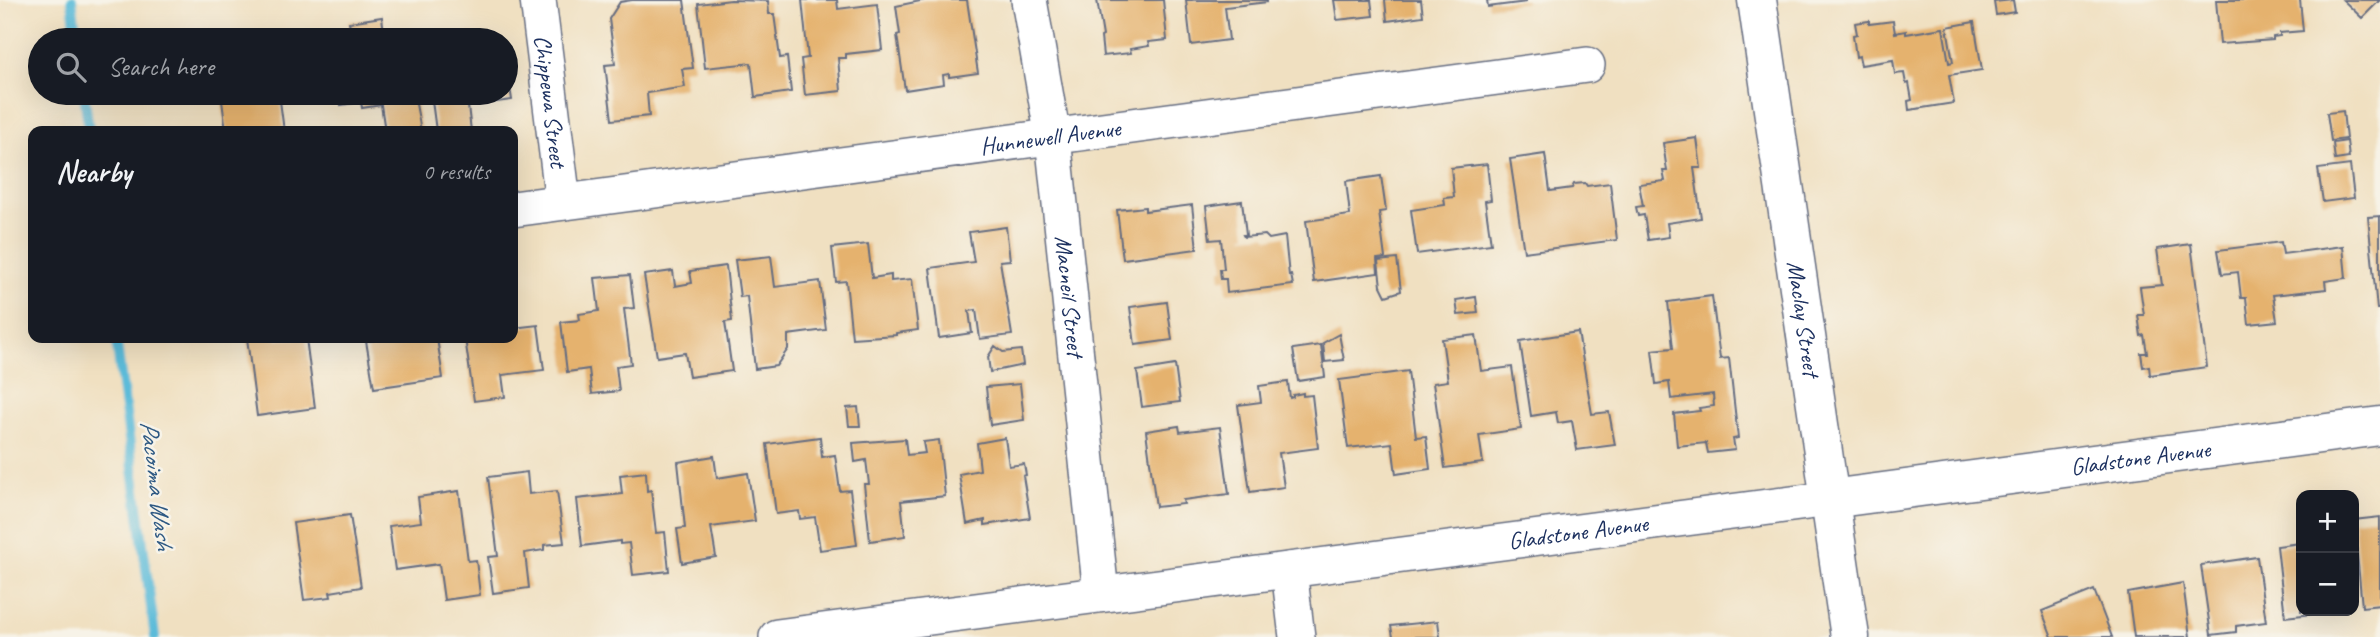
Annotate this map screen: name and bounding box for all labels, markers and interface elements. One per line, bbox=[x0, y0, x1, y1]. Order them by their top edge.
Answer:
search box bbox=[28, 28, 518, 105]
street label: Chippewa Street bbox=[527, 33, 574, 171]
icon: search bbox=[52, 48, 90, 86]
text: Search here bbox=[108, 50, 214, 83]
street label: Hunnewell Avenue bbox=[978, 112, 1124, 161]
text: Nearby bbox=[56, 153, 132, 191]
text: 0 results bbox=[423, 157, 490, 186]
street label: Macneil Street bbox=[1048, 234, 1091, 361]
street label: Maclay Street bbox=[1780, 259, 1827, 381]
water label: Pacoima Wash bbox=[133, 419, 181, 553]
street label: Gladstone Avenue bbox=[2069, 433, 2214, 482]
map controls bbox=[2296, 490, 2359, 616]
button: + bbox=[2296, 490, 2359, 553]
street label: Gladstone Avenue bbox=[1507, 508, 1652, 556]
button: − bbox=[2296, 553, 2359, 616]

